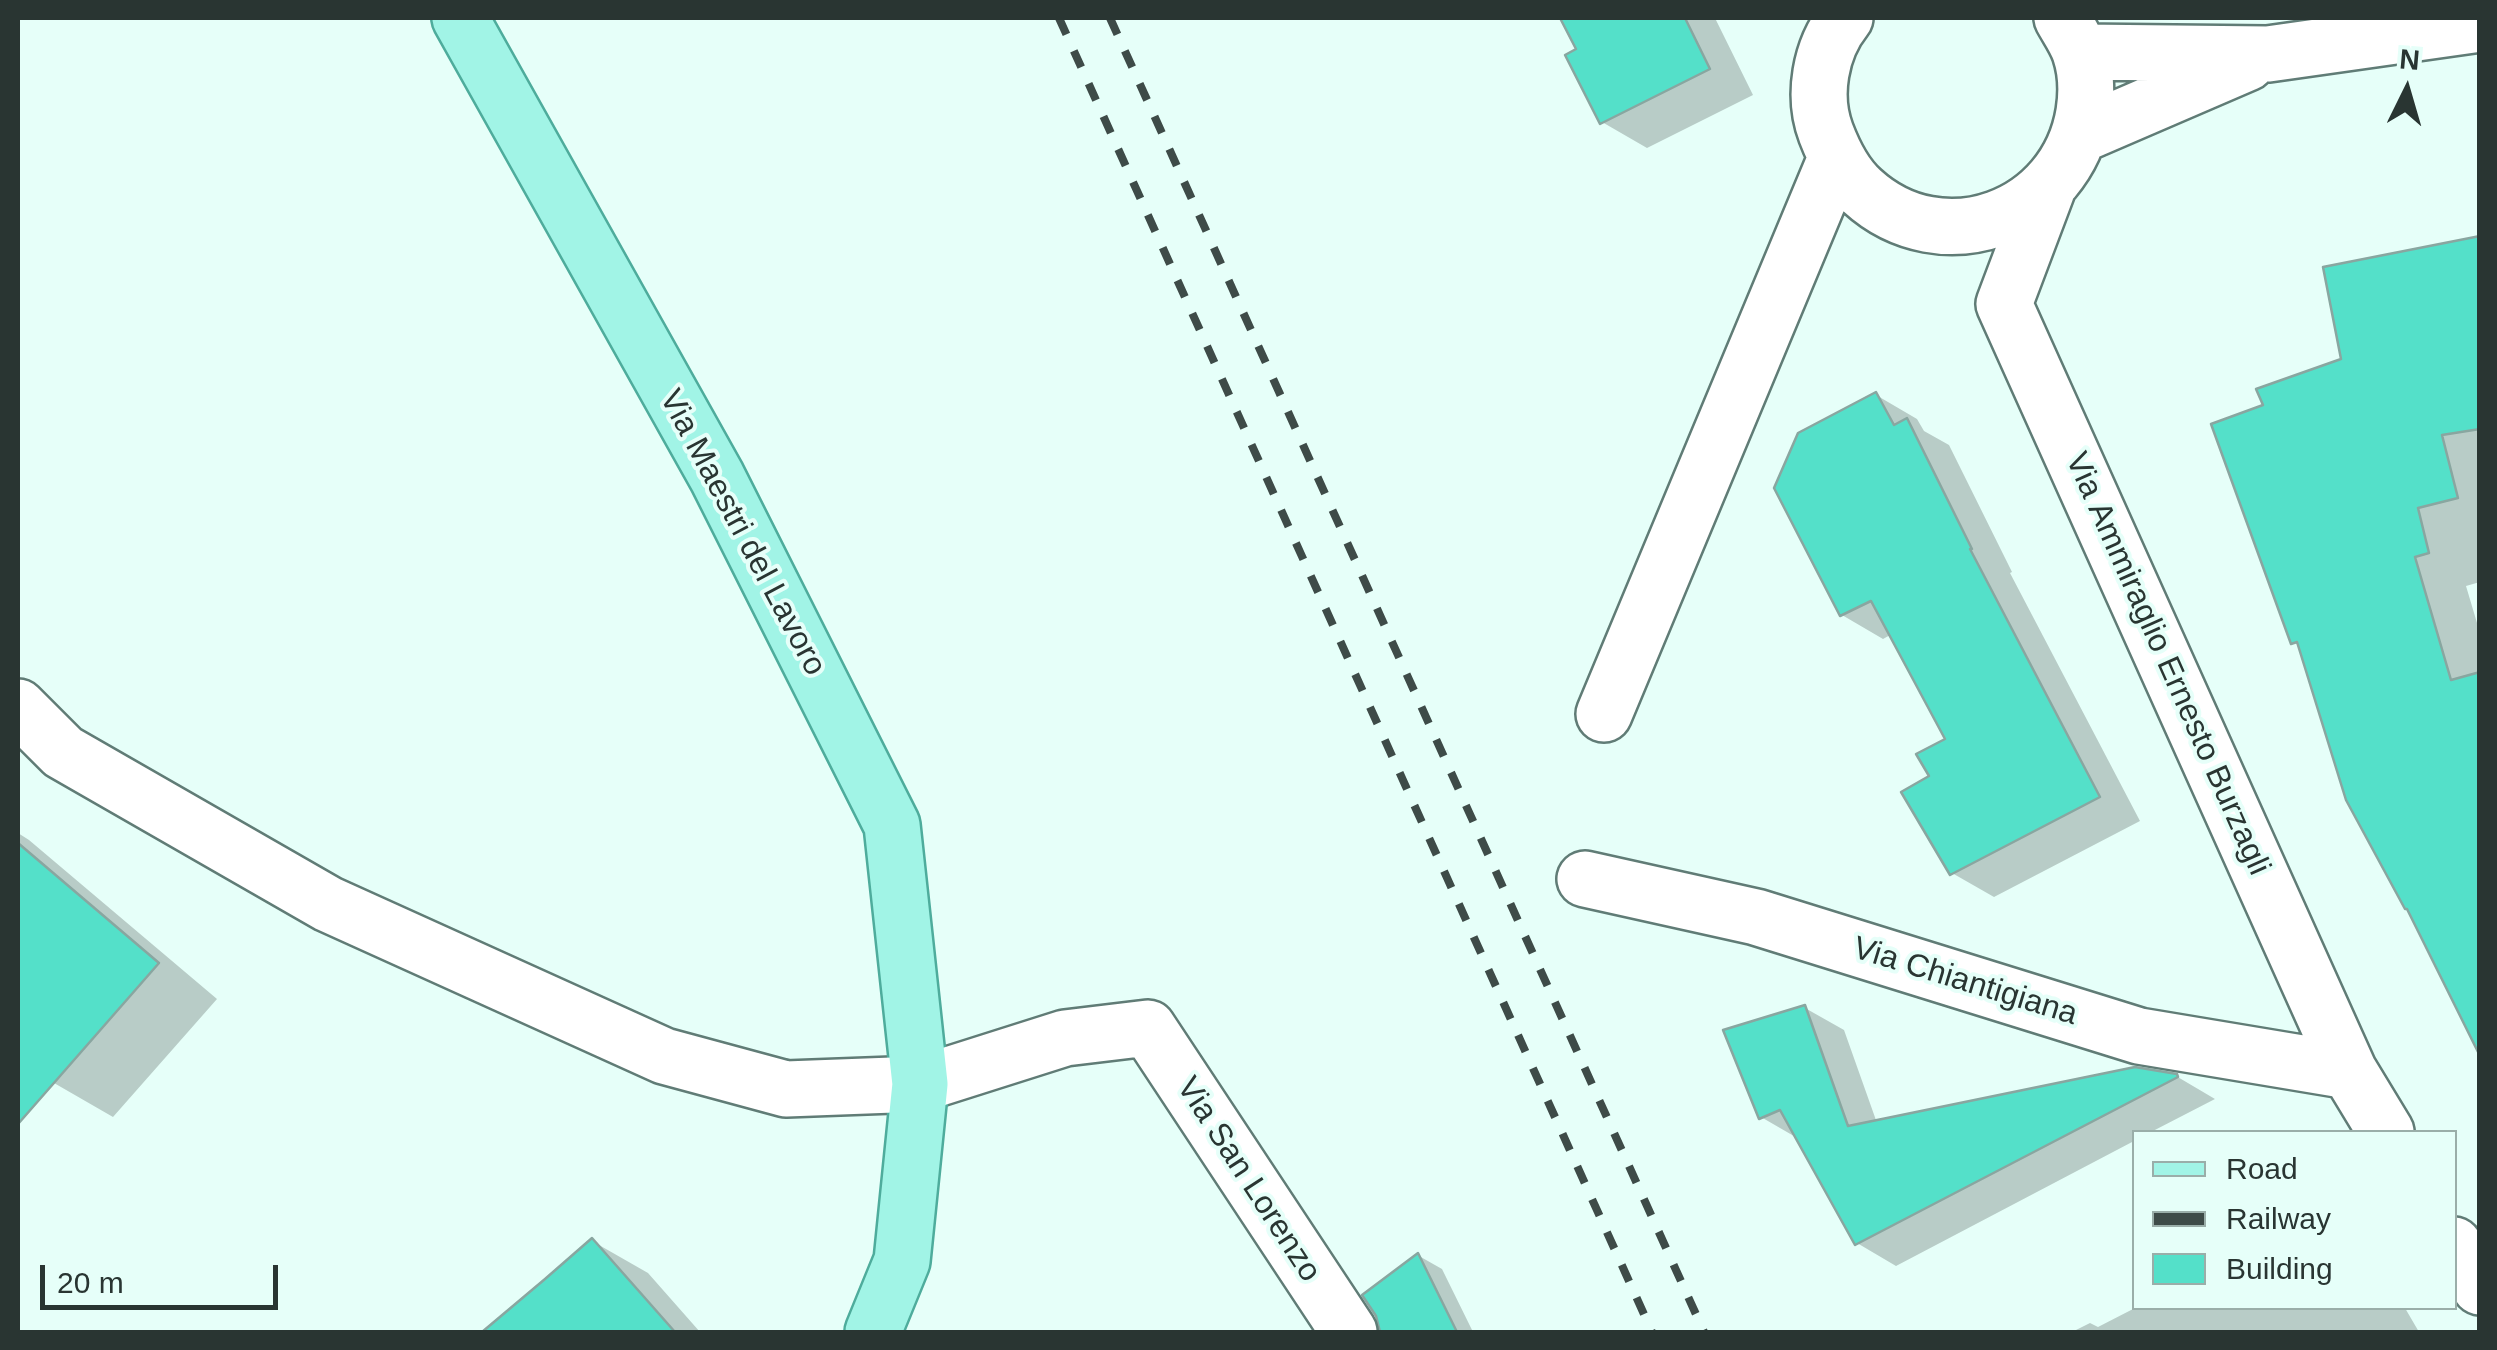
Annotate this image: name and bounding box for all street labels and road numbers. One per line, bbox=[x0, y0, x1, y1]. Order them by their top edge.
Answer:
street label: Via Maestri del Lavoro bbox=[650, 384, 834, 682]
street label: Via Ammiraglio Ernesto Burzagli bbox=[2056, 447, 2278, 881]
street label: Via Chiantigiana bbox=[1848, 930, 2082, 1034]
street label: Via San Lorenzo bbox=[1168, 1071, 1328, 1289]

